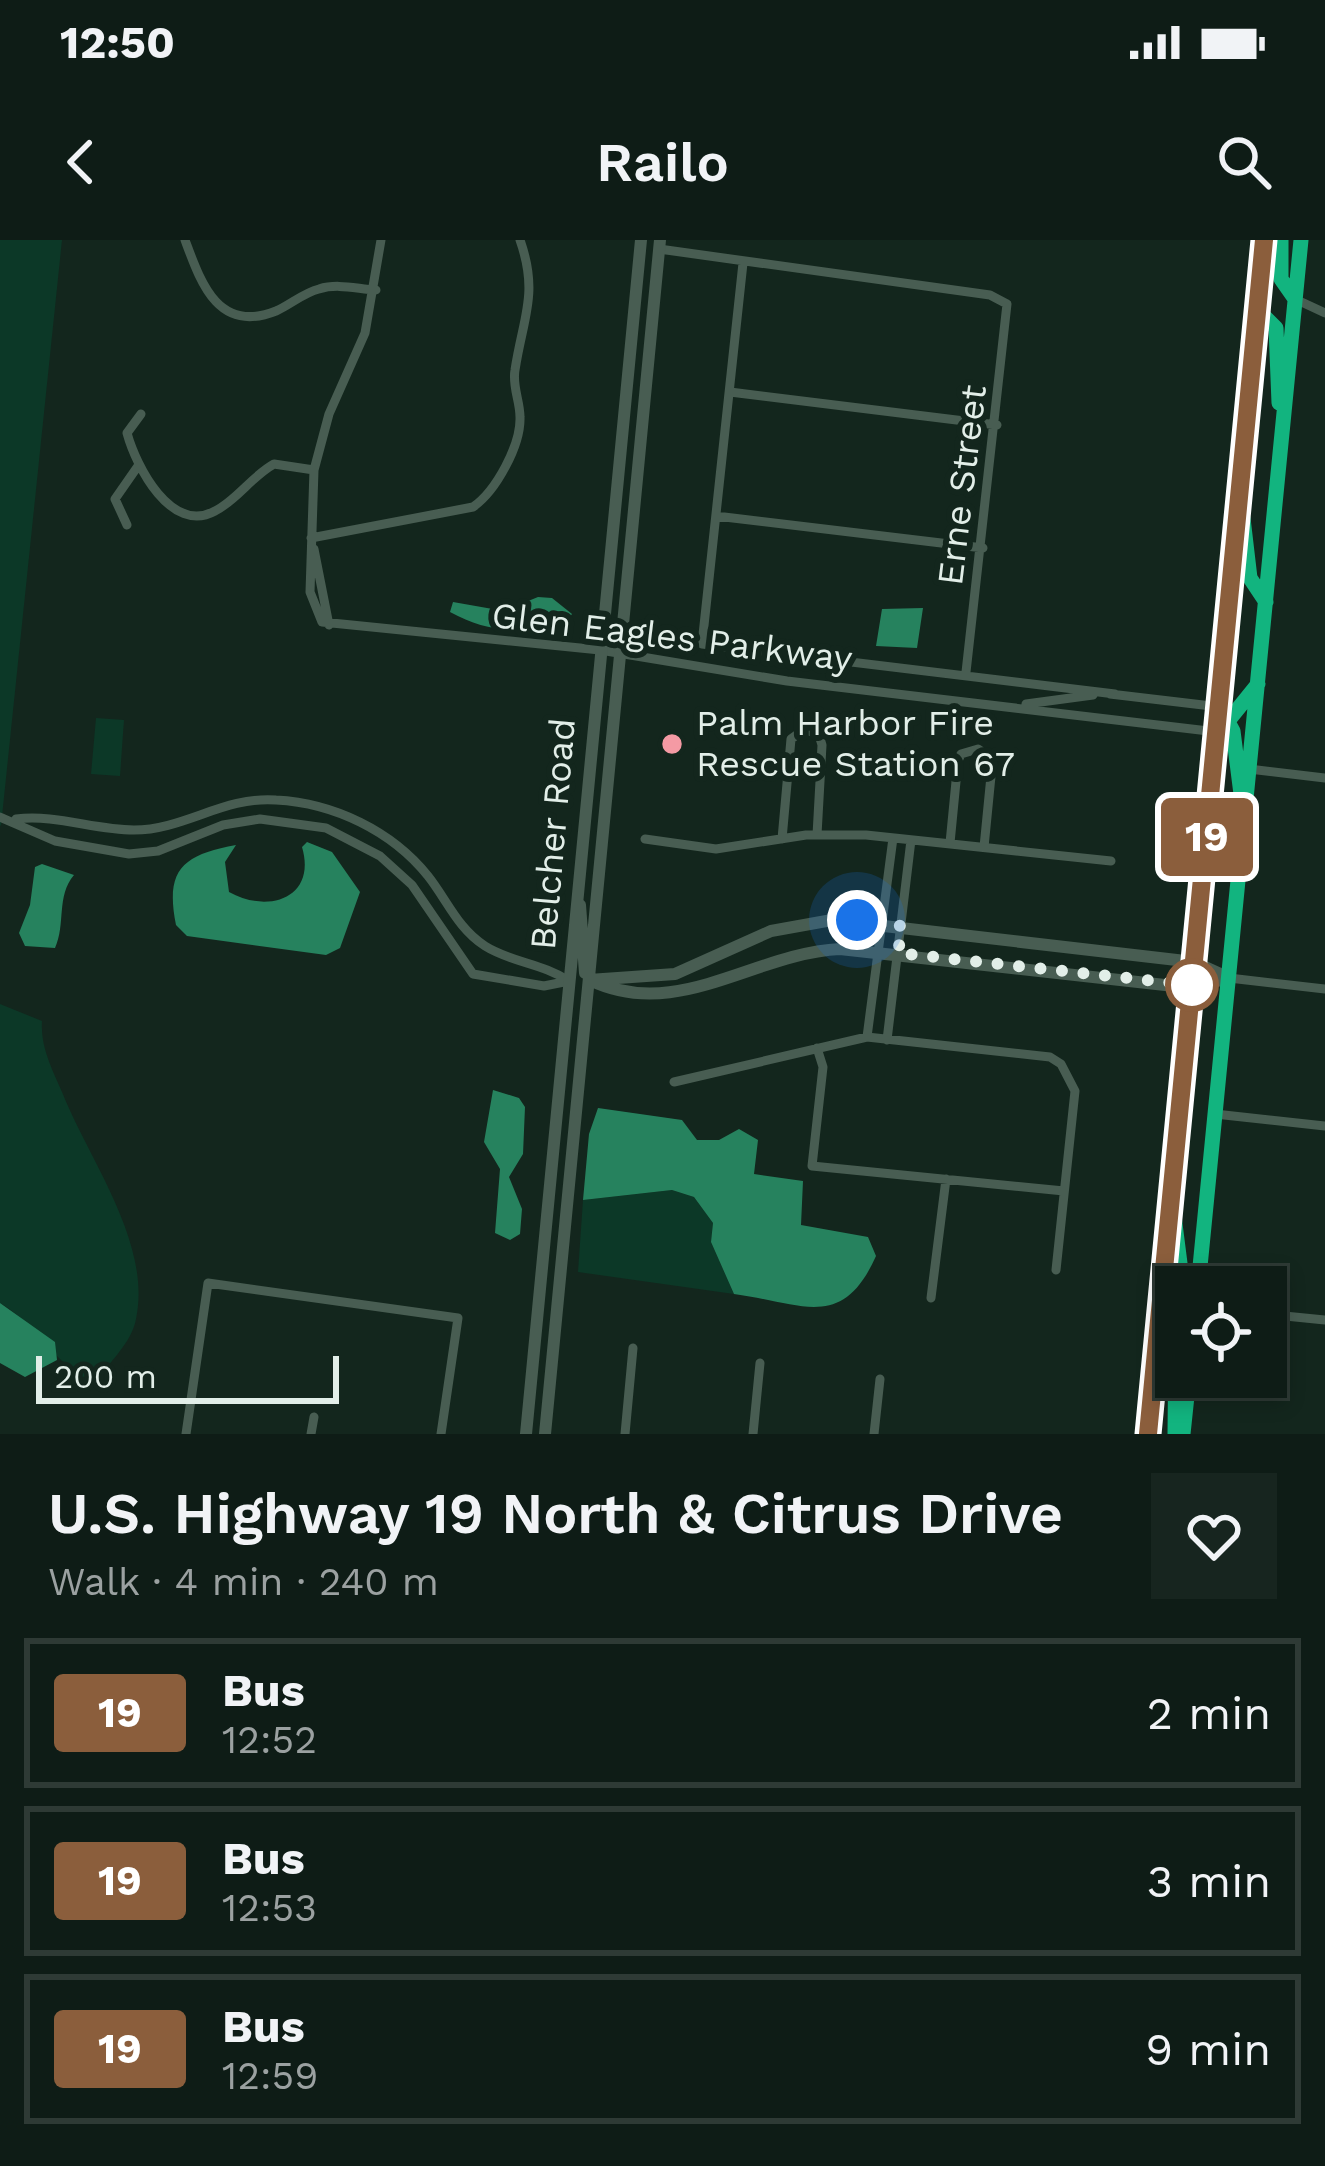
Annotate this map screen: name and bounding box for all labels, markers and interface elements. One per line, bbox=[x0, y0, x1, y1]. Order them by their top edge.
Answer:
text: 12:50 bbox=[60, 16, 175, 69]
icon: back bbox=[48, 129, 114, 195]
icon: search bbox=[1211, 129, 1277, 195]
text: Railo bbox=[596, 131, 729, 194]
street label: Erne Street bbox=[929, 383, 995, 587]
street label: Glen Eagles Parkway bbox=[489, 594, 855, 680]
place label: Palm Harbor Fire Rescue Station 67 bbox=[696, 702, 1015, 785]
street label: Belcher Road bbox=[522, 716, 584, 952]
marker: Palm Harbor Fire Rescue Station 67 bbox=[659, 731, 685, 757]
line badge: 19 bbox=[1153, 798, 1261, 876]
text: 19 bbox=[1185, 812, 1229, 861]
your location bbox=[827, 890, 887, 950]
unlabelled marker bbox=[1167, 960, 1217, 1010]
map controls bbox=[1155, 1266, 1287, 1398]
button: locate bbox=[1155, 1266, 1287, 1398]
scale bar bbox=[36, 1350, 339, 1403]
text: 200 m bbox=[54, 1357, 157, 1396]
button: heart bbox=[1151, 1473, 1277, 1599]
text: U.S. Highway 19 North & Citrus Drive bbox=[48, 1480, 1063, 1547]
text: Walk · 4 min · 240 m bbox=[48, 1559, 439, 1604]
text: Bus bbox=[222, 1664, 305, 1717]
text: 2 min bbox=[1147, 1687, 1271, 1740]
text: 19 bbox=[98, 1688, 142, 1737]
text: 12:52 bbox=[222, 1717, 317, 1762]
text: Bus bbox=[222, 1832, 305, 1885]
text: 3 min bbox=[1147, 1855, 1271, 1908]
text: 19 bbox=[98, 1856, 142, 1905]
text: 12:53 bbox=[222, 1885, 317, 1930]
text: Bus bbox=[222, 2000, 305, 2053]
text: 9 min bbox=[1145, 2023, 1271, 2076]
text: 19 bbox=[98, 2024, 142, 2073]
text: 12:59 bbox=[222, 2053, 318, 2098]

